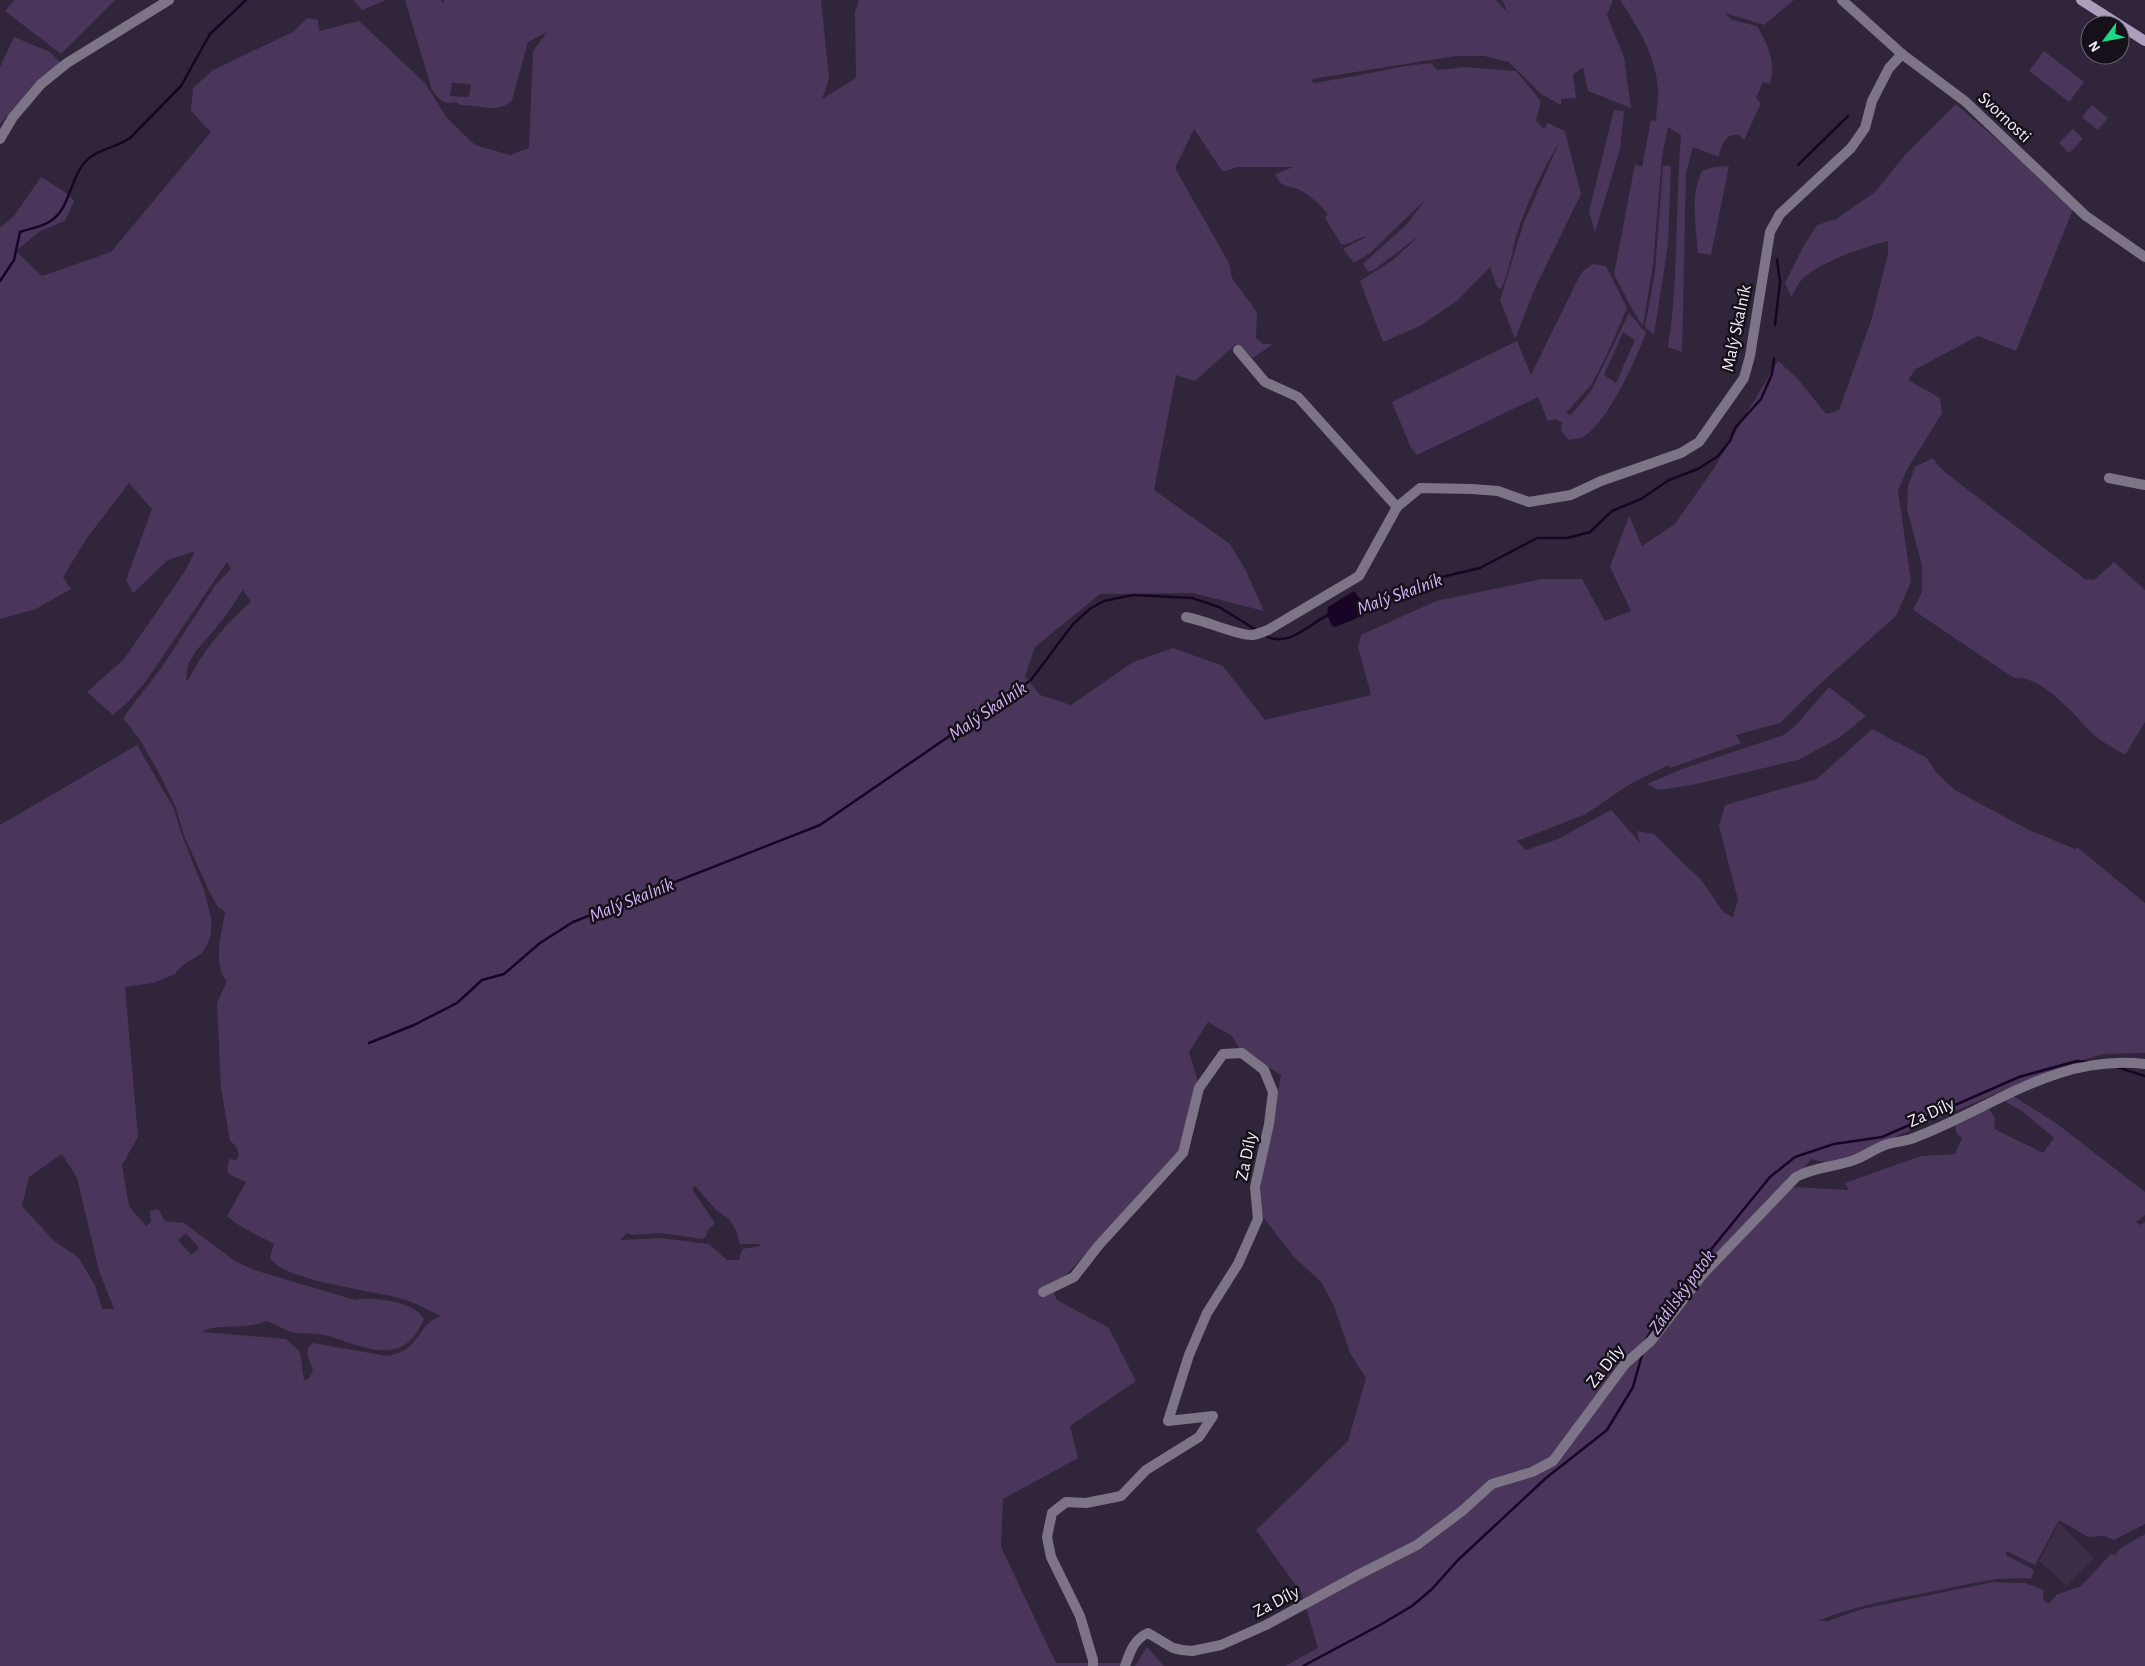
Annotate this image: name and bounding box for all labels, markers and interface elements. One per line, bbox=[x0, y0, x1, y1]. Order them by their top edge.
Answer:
north arrow bbox=[2080, 15, 2130, 65]
text: N bbox=[2086, 39, 2103, 54]
street label: Svornosti bbox=[1974, 89, 2034, 146]
street label: Malý Skalník bbox=[1719, 282, 1755, 373]
water label: Malý Skalník bbox=[1354, 570, 1445, 619]
water label: Malý Skalník bbox=[945, 678, 1030, 744]
water label: Malý Skalník bbox=[587, 875, 677, 926]
street label: Za Díly bbox=[1905, 1095, 1958, 1131]
street label: Za Díly bbox=[1233, 1130, 1261, 1182]
water label: Zádilský potok bbox=[1645, 1246, 1719, 1337]
street label: Za Díly bbox=[1583, 1342, 1628, 1391]
street label: Za Díly bbox=[1251, 1583, 1303, 1621]

